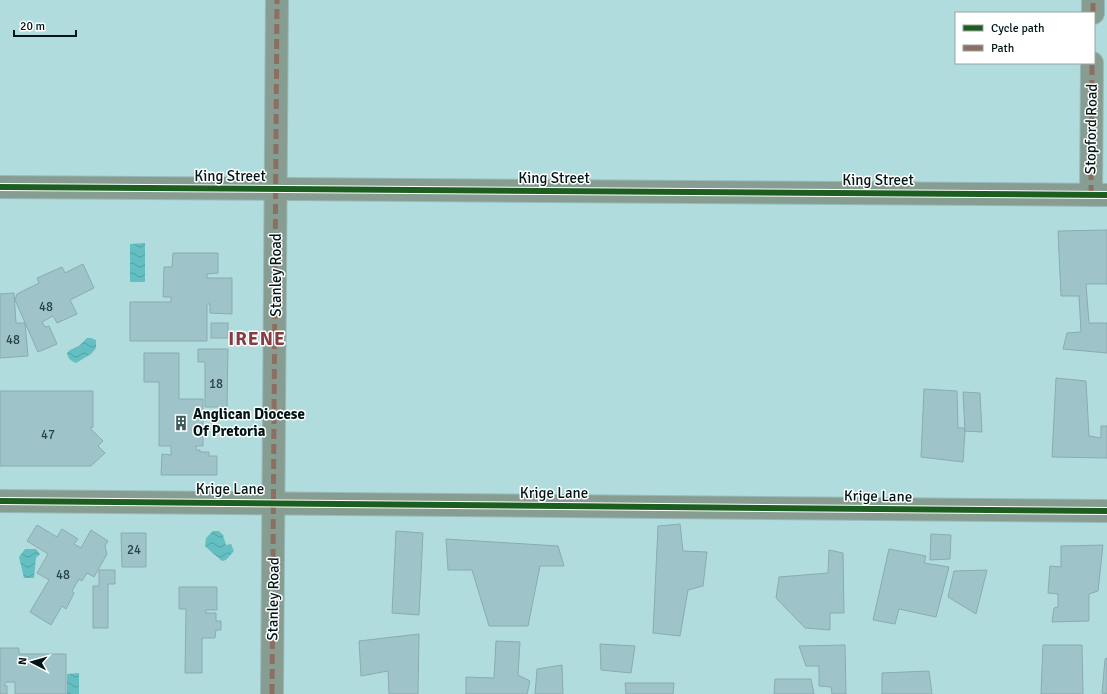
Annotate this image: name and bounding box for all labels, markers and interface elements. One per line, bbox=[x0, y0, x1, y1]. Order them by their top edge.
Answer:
scale bar bbox=[14, 12, 76, 38]
legend bbox=[955, 12, 1095, 64]
text: 20 m bbox=[20, 19, 45, 34]
text: Cycle path bbox=[991, 21, 1044, 36]
text: Path bbox=[991, 41, 1014, 56]
street label: Stopford Road bbox=[1081, 83, 1101, 174]
street label: King Street bbox=[194, 167, 266, 185]
street label: King Street bbox=[518, 169, 590, 187]
street label: King Street bbox=[842, 171, 914, 189]
street label: Stanley Road bbox=[267, 233, 285, 317]
house number: 48 bbox=[39, 299, 53, 315]
district label: IRENE bbox=[228, 327, 286, 351]
house number: 48 bbox=[6, 332, 20, 348]
house number: 18 bbox=[209, 376, 223, 392]
place label: Anglican Diocese Of Pretoria bbox=[193, 405, 305, 440]
building icon: Anglican Diocese Of Pretoria bbox=[172, 414, 190, 432]
house number: 47 bbox=[41, 427, 55, 443]
street label: Krige Lane bbox=[196, 480, 264, 498]
street label: Krige Lane bbox=[520, 484, 588, 502]
street label: Krige Lane bbox=[844, 486, 912, 506]
house number: 24 bbox=[127, 542, 141, 558]
street label: Stanley Road bbox=[263, 557, 283, 641]
house number: 48 bbox=[56, 567, 70, 583]
north arrow bbox=[12, 642, 52, 682]
text: N bbox=[16, 657, 29, 665]

